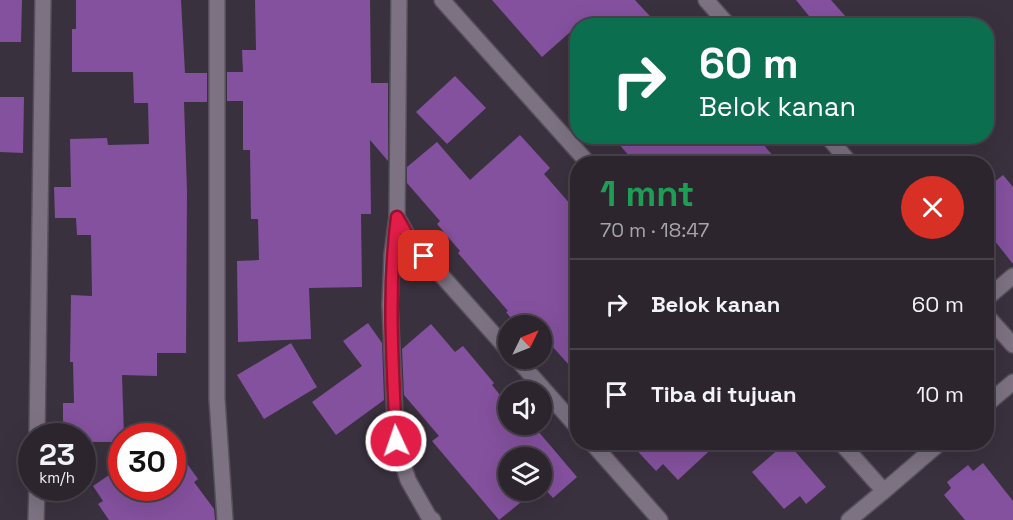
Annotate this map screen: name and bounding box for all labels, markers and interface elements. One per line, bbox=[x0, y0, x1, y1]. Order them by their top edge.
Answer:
text: 60 m bbox=[699, 37, 799, 90]
icon: right bbox=[600, 42, 678, 120]
text: Belok kanan bbox=[699, 89, 856, 124]
text: 1 mnt bbox=[600, 171, 694, 217]
button: close bbox=[901, 176, 964, 239]
text: 70 m · 18:47 bbox=[600, 217, 709, 243]
pin bbox=[398, 230, 449, 281]
icon: arrive bbox=[407, 239, 440, 272]
icon: right bbox=[600, 288, 633, 321]
text: Belok kanan bbox=[651, 290, 780, 318]
text: 60 m bbox=[912, 290, 964, 318]
north arrow bbox=[498, 315, 552, 369]
map controls bbox=[498, 315, 552, 501]
icon: arrive bbox=[600, 378, 633, 411]
text: Tiba di tujuan bbox=[651, 380, 797, 408]
text: 10 m bbox=[916, 380, 964, 408]
button: sound bbox=[498, 381, 552, 435]
position arrow bbox=[364, 409, 428, 473]
speed limit sign: 30 bbox=[108, 423, 186, 501]
text: 23 bbox=[39, 435, 75, 474]
button: layers bbox=[498, 447, 552, 501]
text: km/h bbox=[39, 468, 75, 487]

